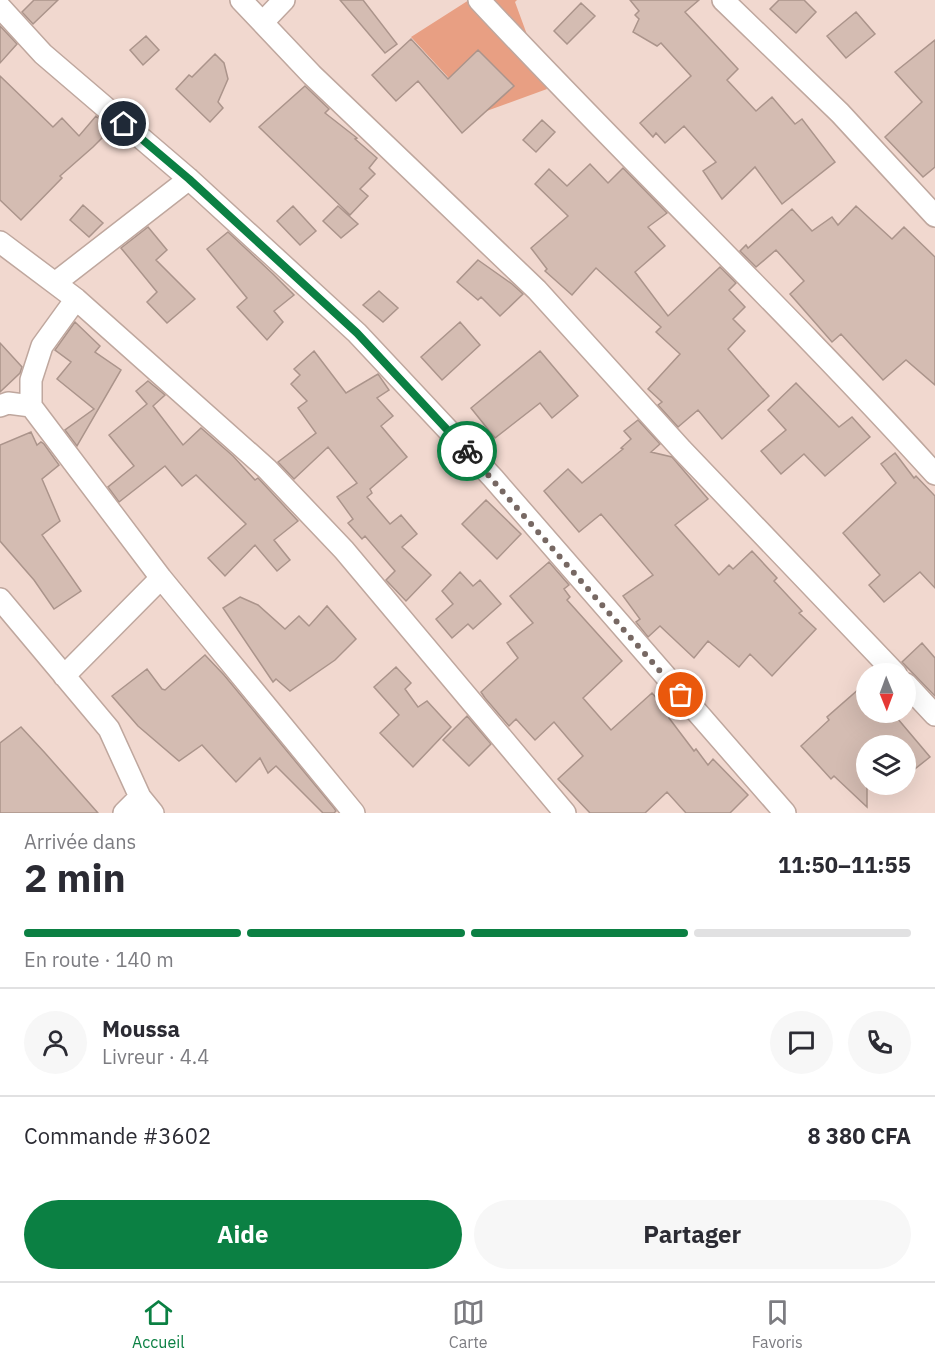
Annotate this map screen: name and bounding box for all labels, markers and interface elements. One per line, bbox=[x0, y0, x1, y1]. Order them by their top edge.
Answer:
pin bbox=[98, 98, 149, 149]
icon: home bbox=[107, 107, 140, 140]
courier bbox=[437, 421, 497, 481]
icon: bike bbox=[451, 435, 484, 468]
north arrow bbox=[856, 663, 916, 723]
map controls bbox=[856, 663, 916, 795]
pin bbox=[655, 669, 706, 720]
icon: bag bbox=[664, 678, 697, 711]
button: layers bbox=[856, 735, 916, 795]
text: Arrivée dans bbox=[24, 828, 136, 855]
text: 11:50–11:55 bbox=[778, 850, 911, 879]
text: 2 min bbox=[24, 852, 126, 903]
text: En route · 140 m bbox=[24, 946, 174, 973]
button: person bbox=[24, 1011, 87, 1074]
button: chat bbox=[770, 1011, 833, 1074]
button: phone bbox=[848, 1011, 911, 1074]
text: Moussa bbox=[102, 1014, 180, 1043]
text: Livreur · 4.4 bbox=[102, 1043, 209, 1070]
text: Commande #3602 bbox=[24, 1121, 211, 1150]
text: 8 380 CFA bbox=[807, 1121, 911, 1150]
button: Aide bbox=[24, 1200, 462, 1269]
button: Partager bbox=[474, 1200, 911, 1269]
tab: Accueil bbox=[132, 1296, 185, 1352]
tab: Carte bbox=[449, 1296, 488, 1352]
tab: Favoris bbox=[752, 1296, 803, 1352]

